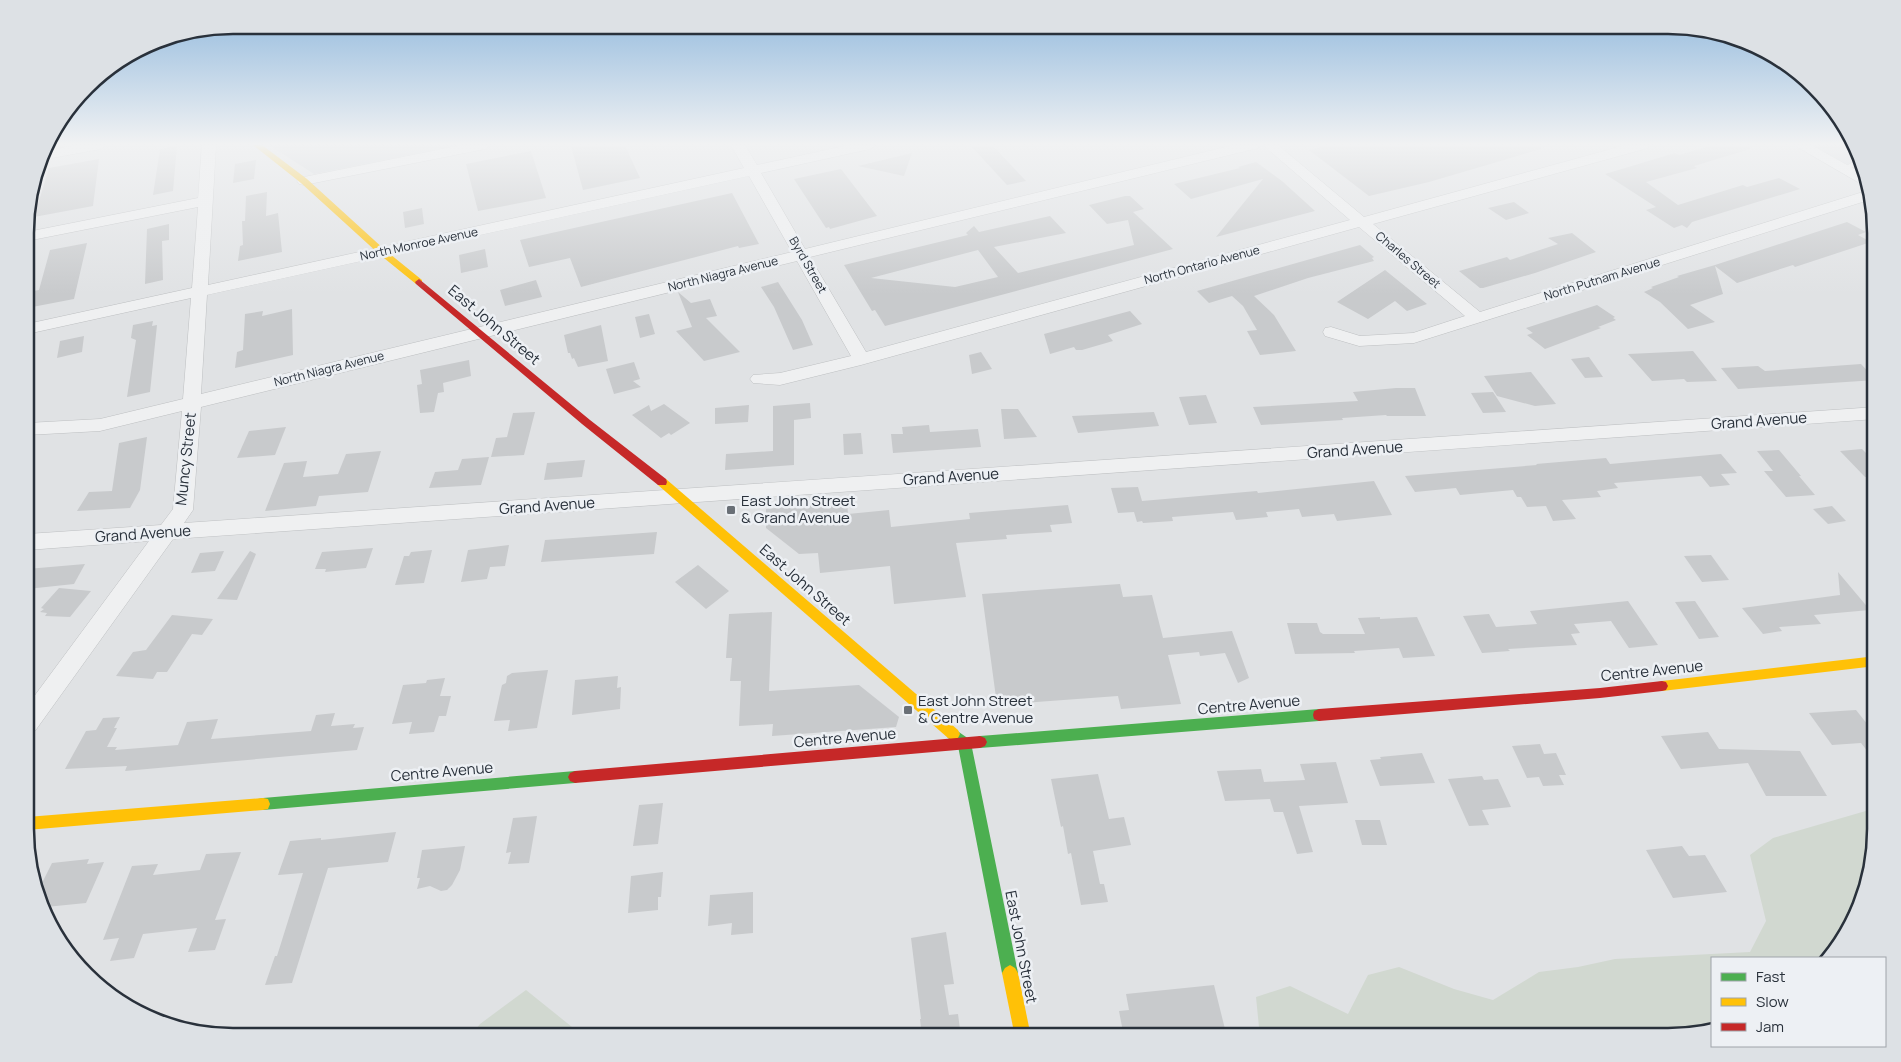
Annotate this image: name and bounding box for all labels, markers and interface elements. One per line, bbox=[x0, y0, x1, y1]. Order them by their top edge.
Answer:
street label: North Monroe Avenue bbox=[358, 223, 479, 264]
street label: Charles Street bbox=[1372, 227, 1445, 292]
street label: Byrd Street bbox=[785, 233, 832, 296]
street label: North Ontario Avenue bbox=[1142, 241, 1262, 288]
street label: North Niagra Avenue bbox=[666, 252, 780, 295]
street label: North Putnam Avenue bbox=[1542, 253, 1662, 304]
street label: East John Street bbox=[444, 280, 545, 369]
street label: North Niagra Avenue bbox=[272, 347, 386, 390]
street label: Grand Avenue bbox=[1710, 407, 1808, 434]
street label: Muncy Street bbox=[170, 411, 201, 506]
street label: Grand Avenue bbox=[1306, 436, 1404, 463]
street label: Grand Avenue bbox=[902, 463, 1000, 490]
place label: East John Street & Grand Avenue bbox=[741, 490, 855, 528]
street label: Grand Avenue bbox=[498, 492, 596, 519]
marker: East John Street & Grand Avenue bbox=[725, 504, 737, 516]
street label: Grand Avenue bbox=[94, 520, 192, 547]
street label: East John Street bbox=[755, 539, 855, 630]
street label: Centre Avenue bbox=[1600, 655, 1704, 686]
place label: East John Street & Centre Avenue bbox=[918, 690, 1034, 728]
street label: Centre Avenue bbox=[1197, 690, 1301, 719]
marker: East John Street & Centre Avenue bbox=[902, 704, 914, 716]
street label: Centre Avenue bbox=[793, 723, 897, 752]
street label: Centre Avenue bbox=[390, 757, 494, 786]
street label: East John Street bbox=[1000, 889, 1043, 1005]
legend bbox=[1711, 957, 1886, 1047]
text: Fast bbox=[1756, 966, 1785, 987]
text: Slow bbox=[1756, 991, 1789, 1012]
text: Jam bbox=[1756, 1016, 1784, 1037]

